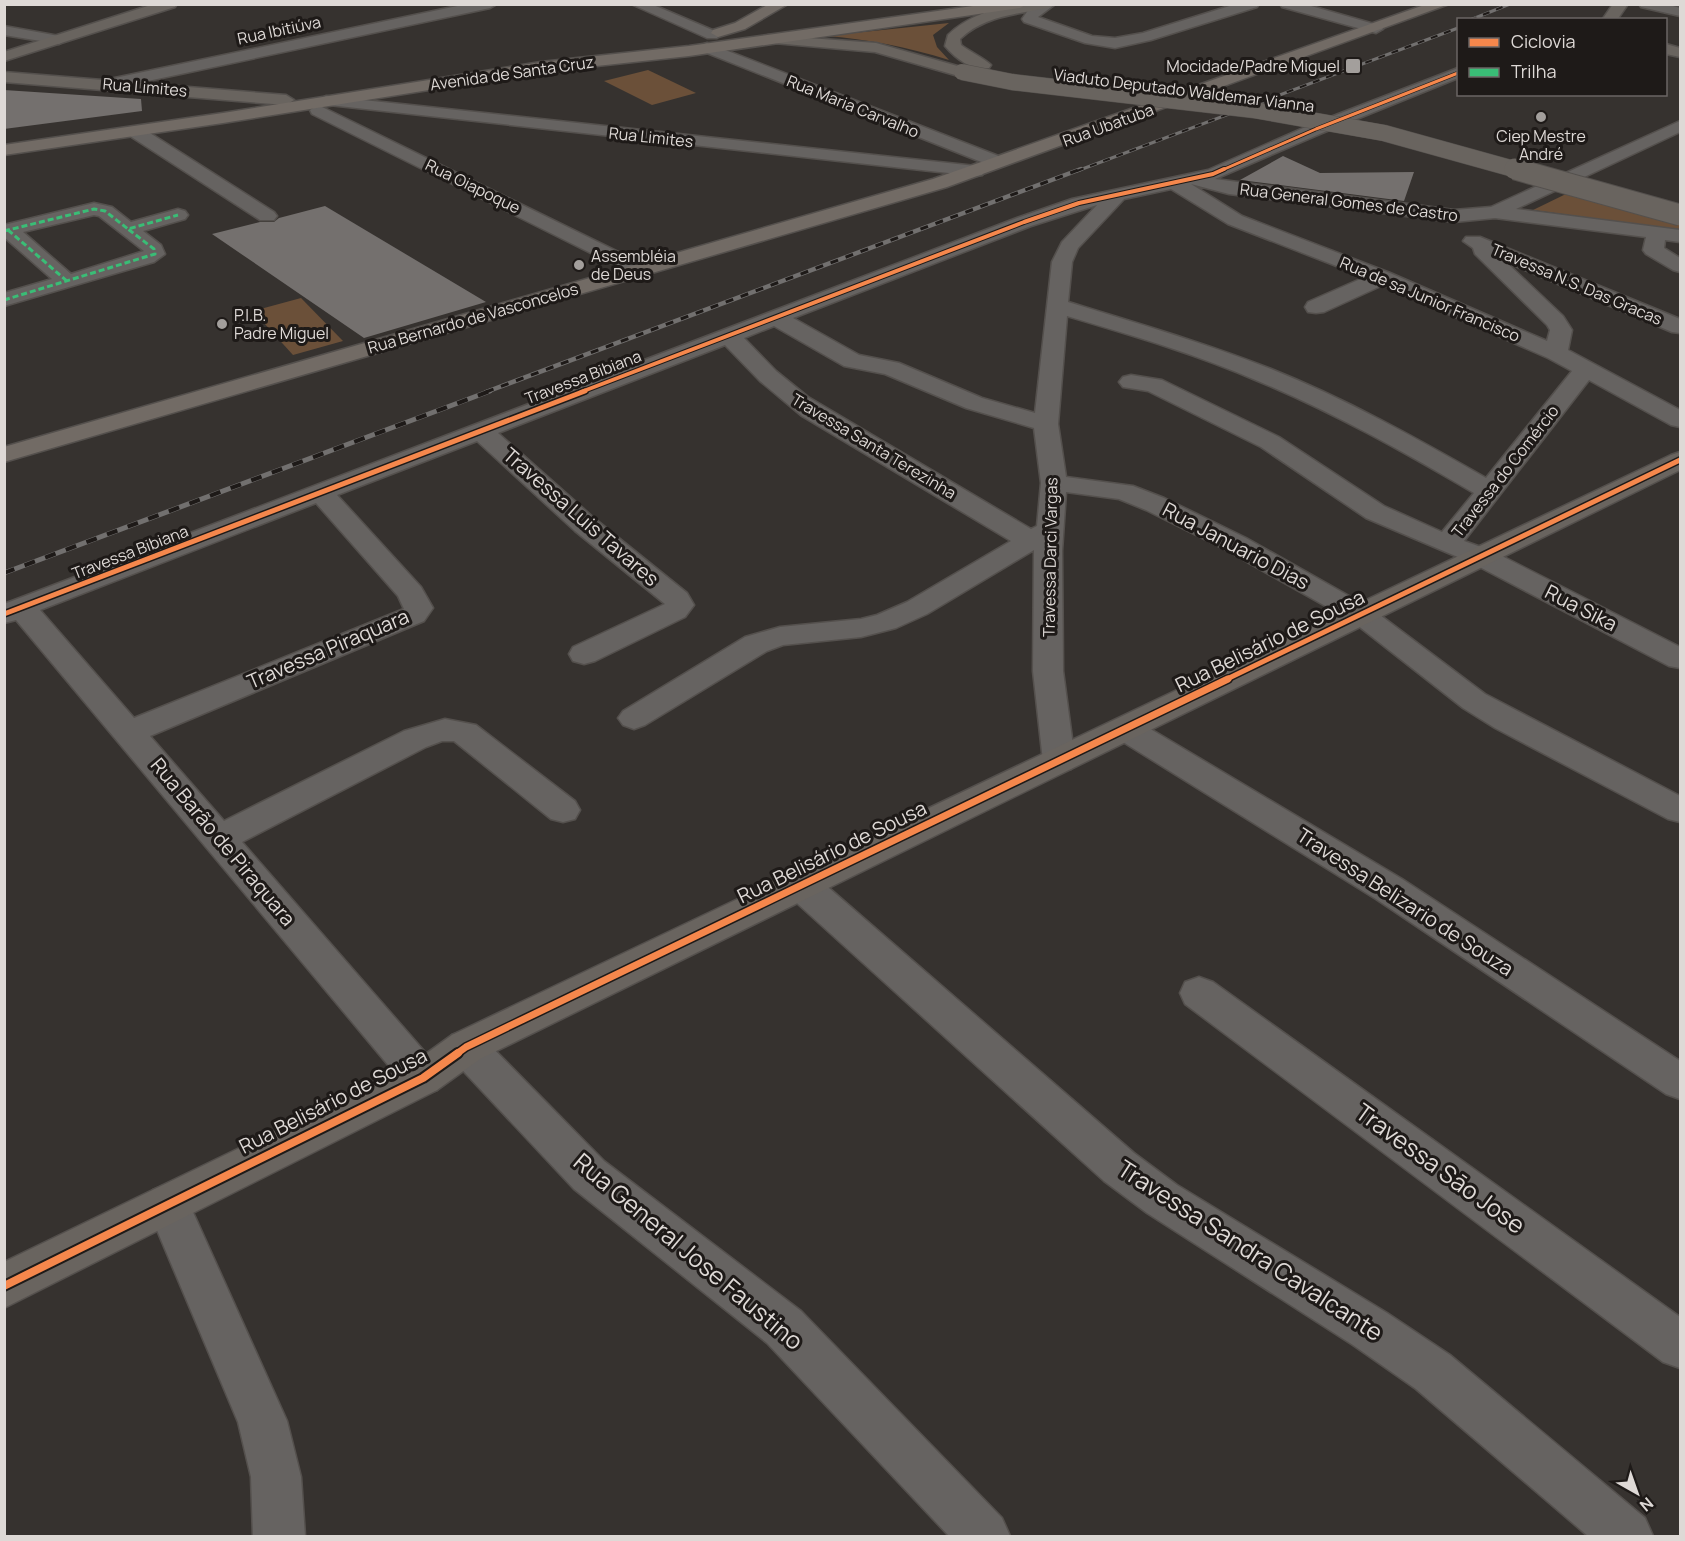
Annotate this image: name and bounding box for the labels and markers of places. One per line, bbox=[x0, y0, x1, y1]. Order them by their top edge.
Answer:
place label: Mocidade/Padre Miguel bbox=[1166, 55, 1340, 77]
marker: Mocidade/Padre Miguel bbox=[1344, 57, 1362, 75]
marker: Ciep Mestre André bbox=[1534, 110, 1548, 124]
place label: Ciep Mestre André bbox=[1496, 125, 1586, 165]
place label: Assembléia de Deus bbox=[591, 245, 676, 285]
marker: Assembléia de Deus bbox=[572, 258, 586, 272]
place label: P.I.B. Padre Miguel bbox=[234, 304, 329, 344]
marker: P.I.B. Padre Miguel bbox=[215, 317, 229, 331]

